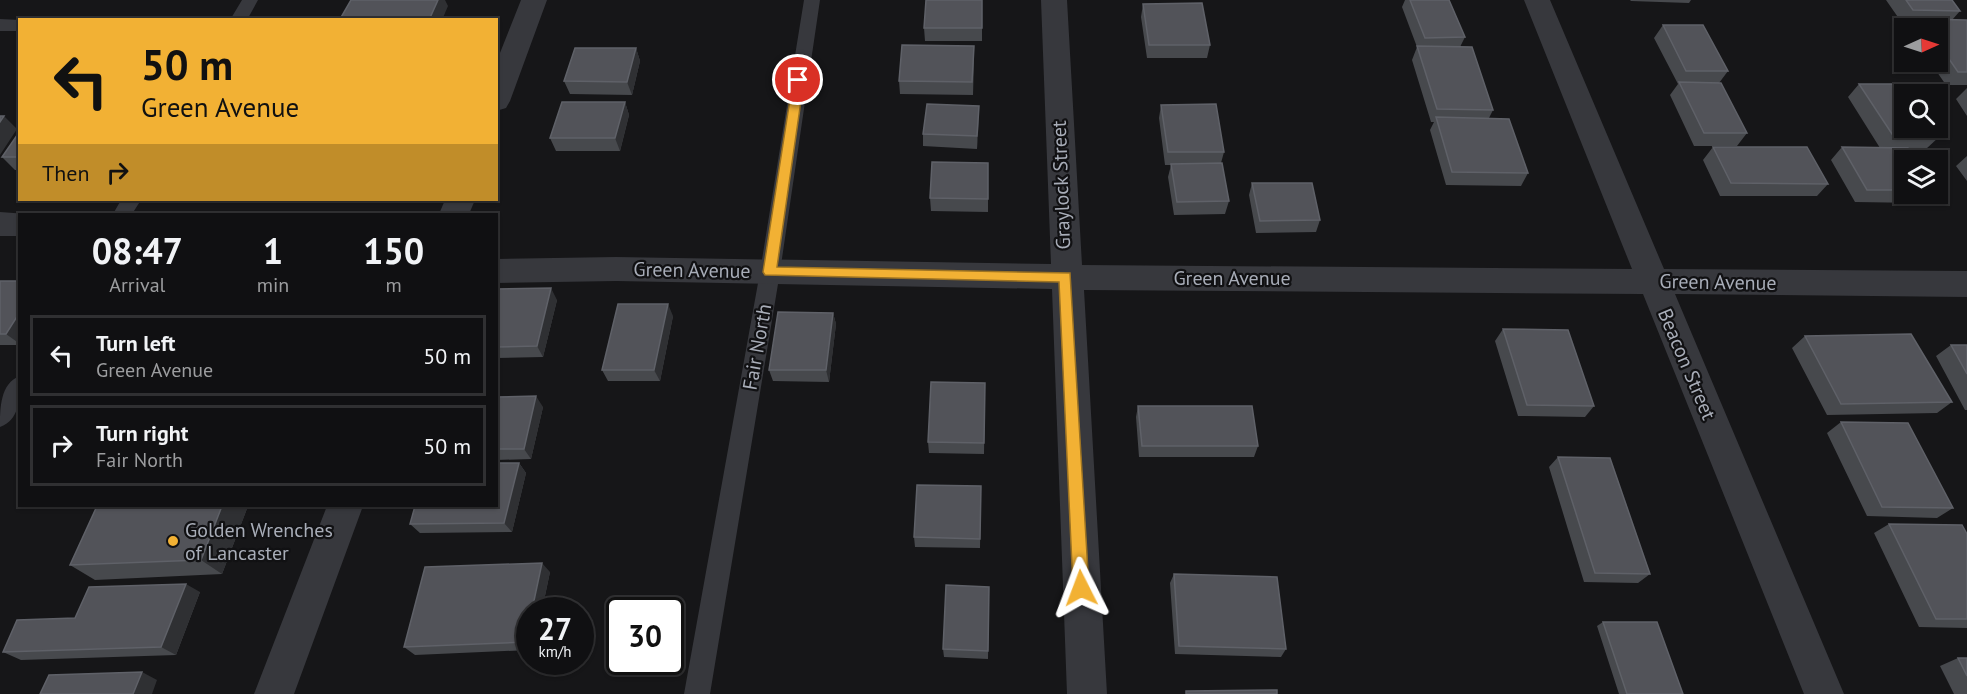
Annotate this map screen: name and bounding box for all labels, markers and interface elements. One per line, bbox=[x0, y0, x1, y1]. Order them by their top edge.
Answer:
north arrow bbox=[1894, 18, 1948, 72]
map controls bbox=[1894, 18, 1948, 204]
text: 50 m bbox=[141, 37, 233, 92]
icon: left bbox=[42, 42, 120, 120]
pin bbox=[772, 54, 823, 105]
icon: arrive bbox=[781, 63, 814, 96]
button: search bbox=[1894, 84, 1948, 138]
text: Green Avenue bbox=[141, 90, 299, 124]
street label: Graylock Street bbox=[1046, 120, 1076, 250]
button: layers bbox=[1894, 150, 1948, 204]
icon: right bbox=[101, 156, 134, 189]
text: Then bbox=[42, 159, 89, 187]
text: 08:47 bbox=[92, 227, 183, 274]
text: 1 bbox=[263, 227, 283, 274]
text: 150 bbox=[363, 227, 424, 274]
street label: Green Avenue bbox=[633, 256, 751, 284]
street label: Green Avenue bbox=[1173, 265, 1291, 291]
street label: Green Avenue bbox=[1659, 268, 1777, 296]
text: Arrival bbox=[109, 272, 165, 298]
text: min bbox=[257, 272, 289, 298]
text: m bbox=[386, 272, 402, 298]
street label: Fair North bbox=[737, 302, 777, 392]
street label: Beacon Street bbox=[1652, 304, 1722, 424]
text: Turn left bbox=[96, 329, 176, 357]
icon: left bbox=[45, 339, 78, 372]
text: 50 m bbox=[423, 342, 471, 370]
text: Green Avenue bbox=[96, 357, 213, 383]
text: Turn right bbox=[96, 419, 188, 447]
icon: right bbox=[45, 429, 78, 462]
text: 50 m bbox=[423, 432, 471, 460]
text: Fair North bbox=[96, 447, 183, 473]
place label: Golden Wrenches of Lancaster bbox=[185, 517, 333, 566]
marker: Golden Wrenches of Lancaster bbox=[166, 534, 180, 548]
position arrow bbox=[1049, 556, 1113, 620]
speed limit sign: 30 bbox=[606, 597, 684, 675]
text: 27 bbox=[538, 609, 572, 648]
text: km/h bbox=[539, 642, 571, 661]

